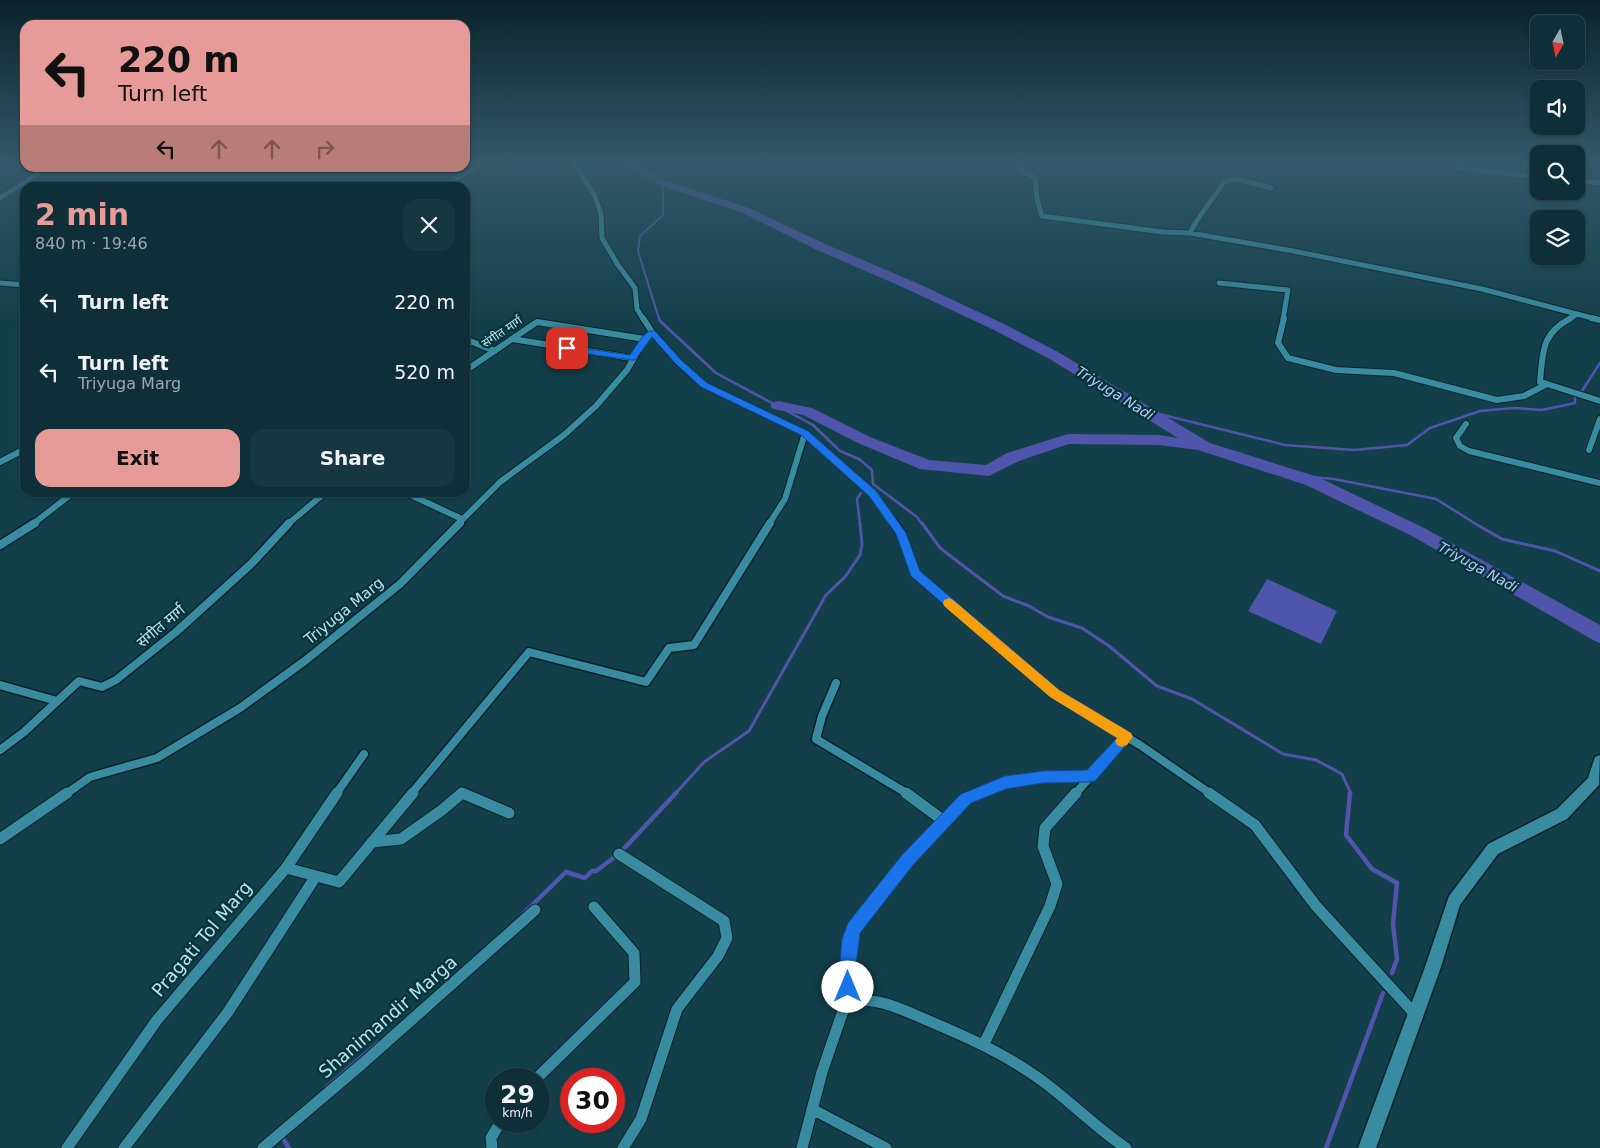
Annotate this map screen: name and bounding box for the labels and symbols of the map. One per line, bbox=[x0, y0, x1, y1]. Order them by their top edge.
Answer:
north arrow bbox=[1530, 15, 1585, 70]
street label: संगीत मार्ग bbox=[479, 312, 526, 351]
pin bbox=[546, 327, 588, 369]
water label: Triyuga Nadi bbox=[1073, 363, 1157, 423]
water label: Triyuga Nadi bbox=[1436, 539, 1520, 595]
street label: Triyuga Marg bbox=[300, 574, 387, 649]
street label: संगीत मार्ग bbox=[133, 600, 189, 651]
street label: Pragati Tol Marg bbox=[147, 877, 256, 1001]
street label: Shanimandir Marga bbox=[314, 951, 461, 1082]
position arrow bbox=[821, 960, 873, 1012]
speed limit sign: 30 bbox=[560, 1068, 625, 1133]

